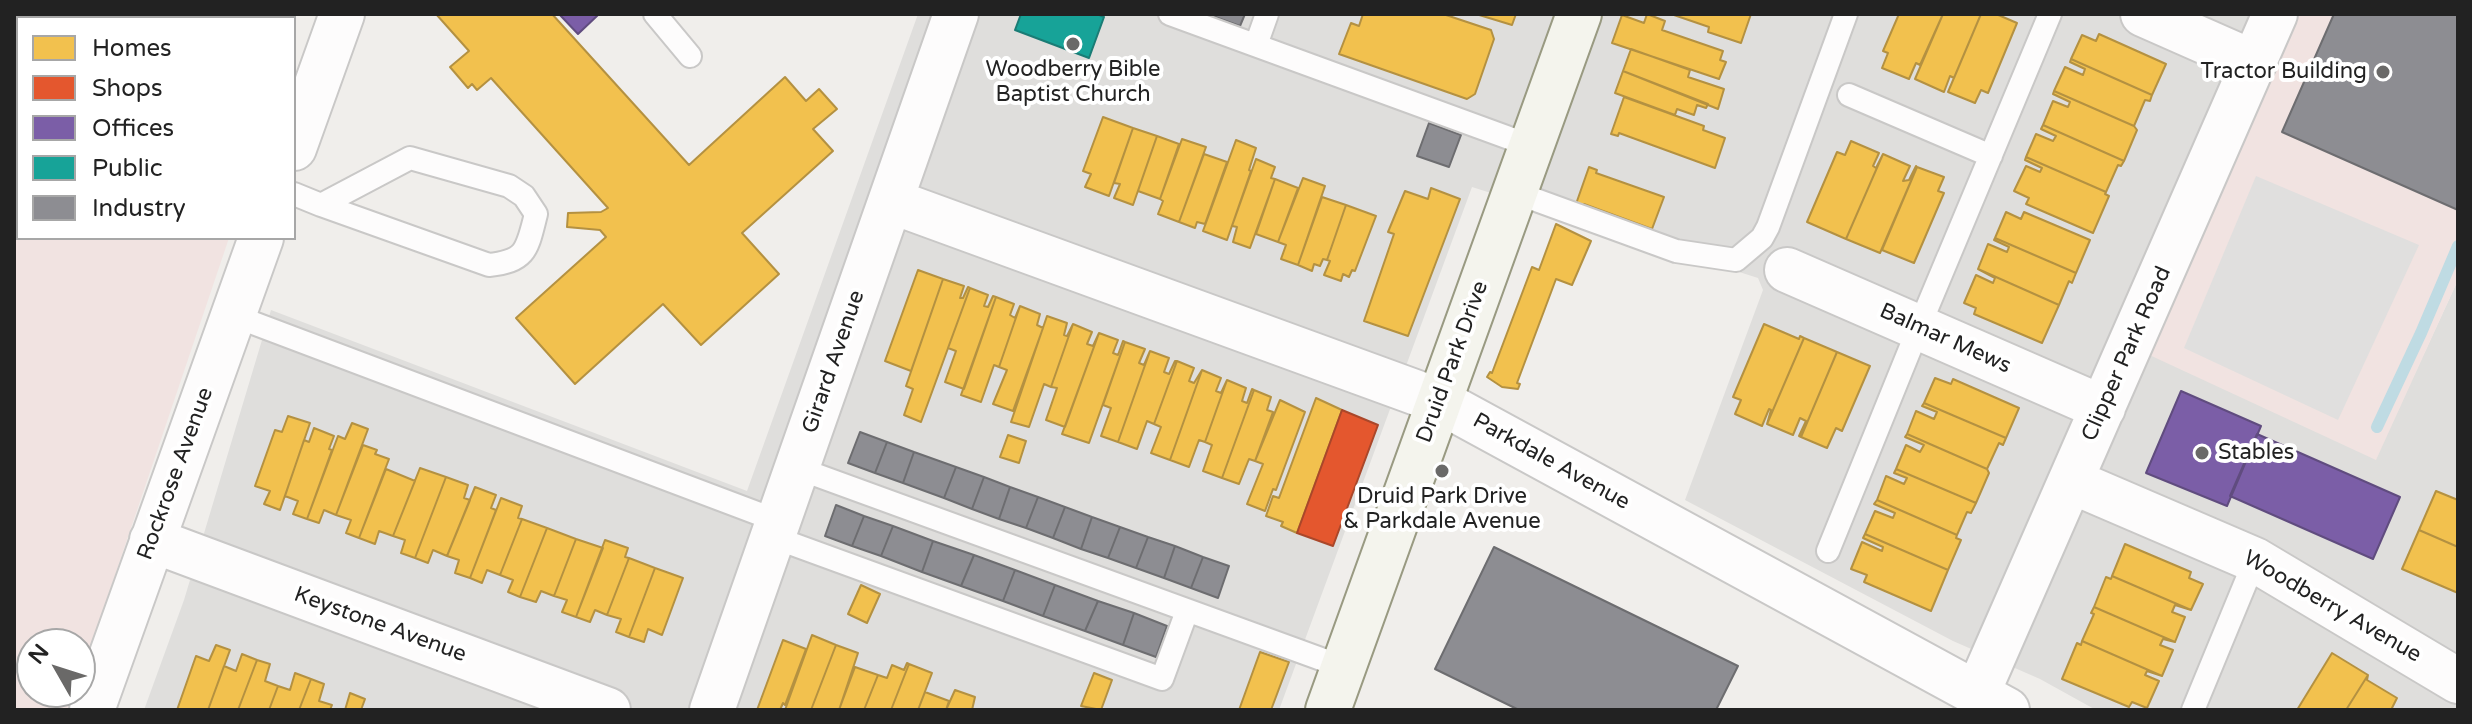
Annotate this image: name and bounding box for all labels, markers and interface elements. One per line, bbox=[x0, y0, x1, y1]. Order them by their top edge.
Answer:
legend bbox=[16, 16, 296, 240]
text: Homes bbox=[92, 34, 172, 63]
marker: Woodberry Bible Baptist Church bbox=[1064, 35, 1082, 53]
place label: Woodberry Bible Baptist Church bbox=[986, 57, 1160, 108]
place label: Tractor Building bbox=[2201, 59, 2367, 85]
marker: Tractor Building bbox=[2374, 63, 2392, 81]
text: Shops bbox=[92, 74, 162, 103]
text: Offices bbox=[92, 114, 174, 143]
text: Public bbox=[92, 154, 162, 183]
text: Industry bbox=[92, 194, 186, 223]
street label: Clipper Park Road bbox=[2077, 262, 2177, 446]
street label: Druid Park Drive bbox=[1412, 278, 1494, 446]
street label: Girard Avenue bbox=[797, 287, 871, 437]
street label: Balmar Mews bbox=[1875, 298, 2015, 380]
street label: Rockrose Avenue bbox=[133, 384, 219, 564]
street label: Parkdale Avenue bbox=[1468, 408, 1634, 516]
place label: Stables bbox=[2218, 440, 2294, 466]
marker: Stables bbox=[2193, 444, 2211, 462]
marker: Druid Park Drive & Parkdale Avenue bbox=[1433, 462, 1451, 480]
place label: Druid Park Drive & Parkdale Avenue bbox=[1343, 484, 1541, 536]
street label: Woodberry Avenue bbox=[2238, 545, 2426, 669]
street label: Keystone Avenue bbox=[290, 582, 470, 668]
north arrow bbox=[16, 628, 96, 708]
text: N bbox=[23, 639, 55, 669]

